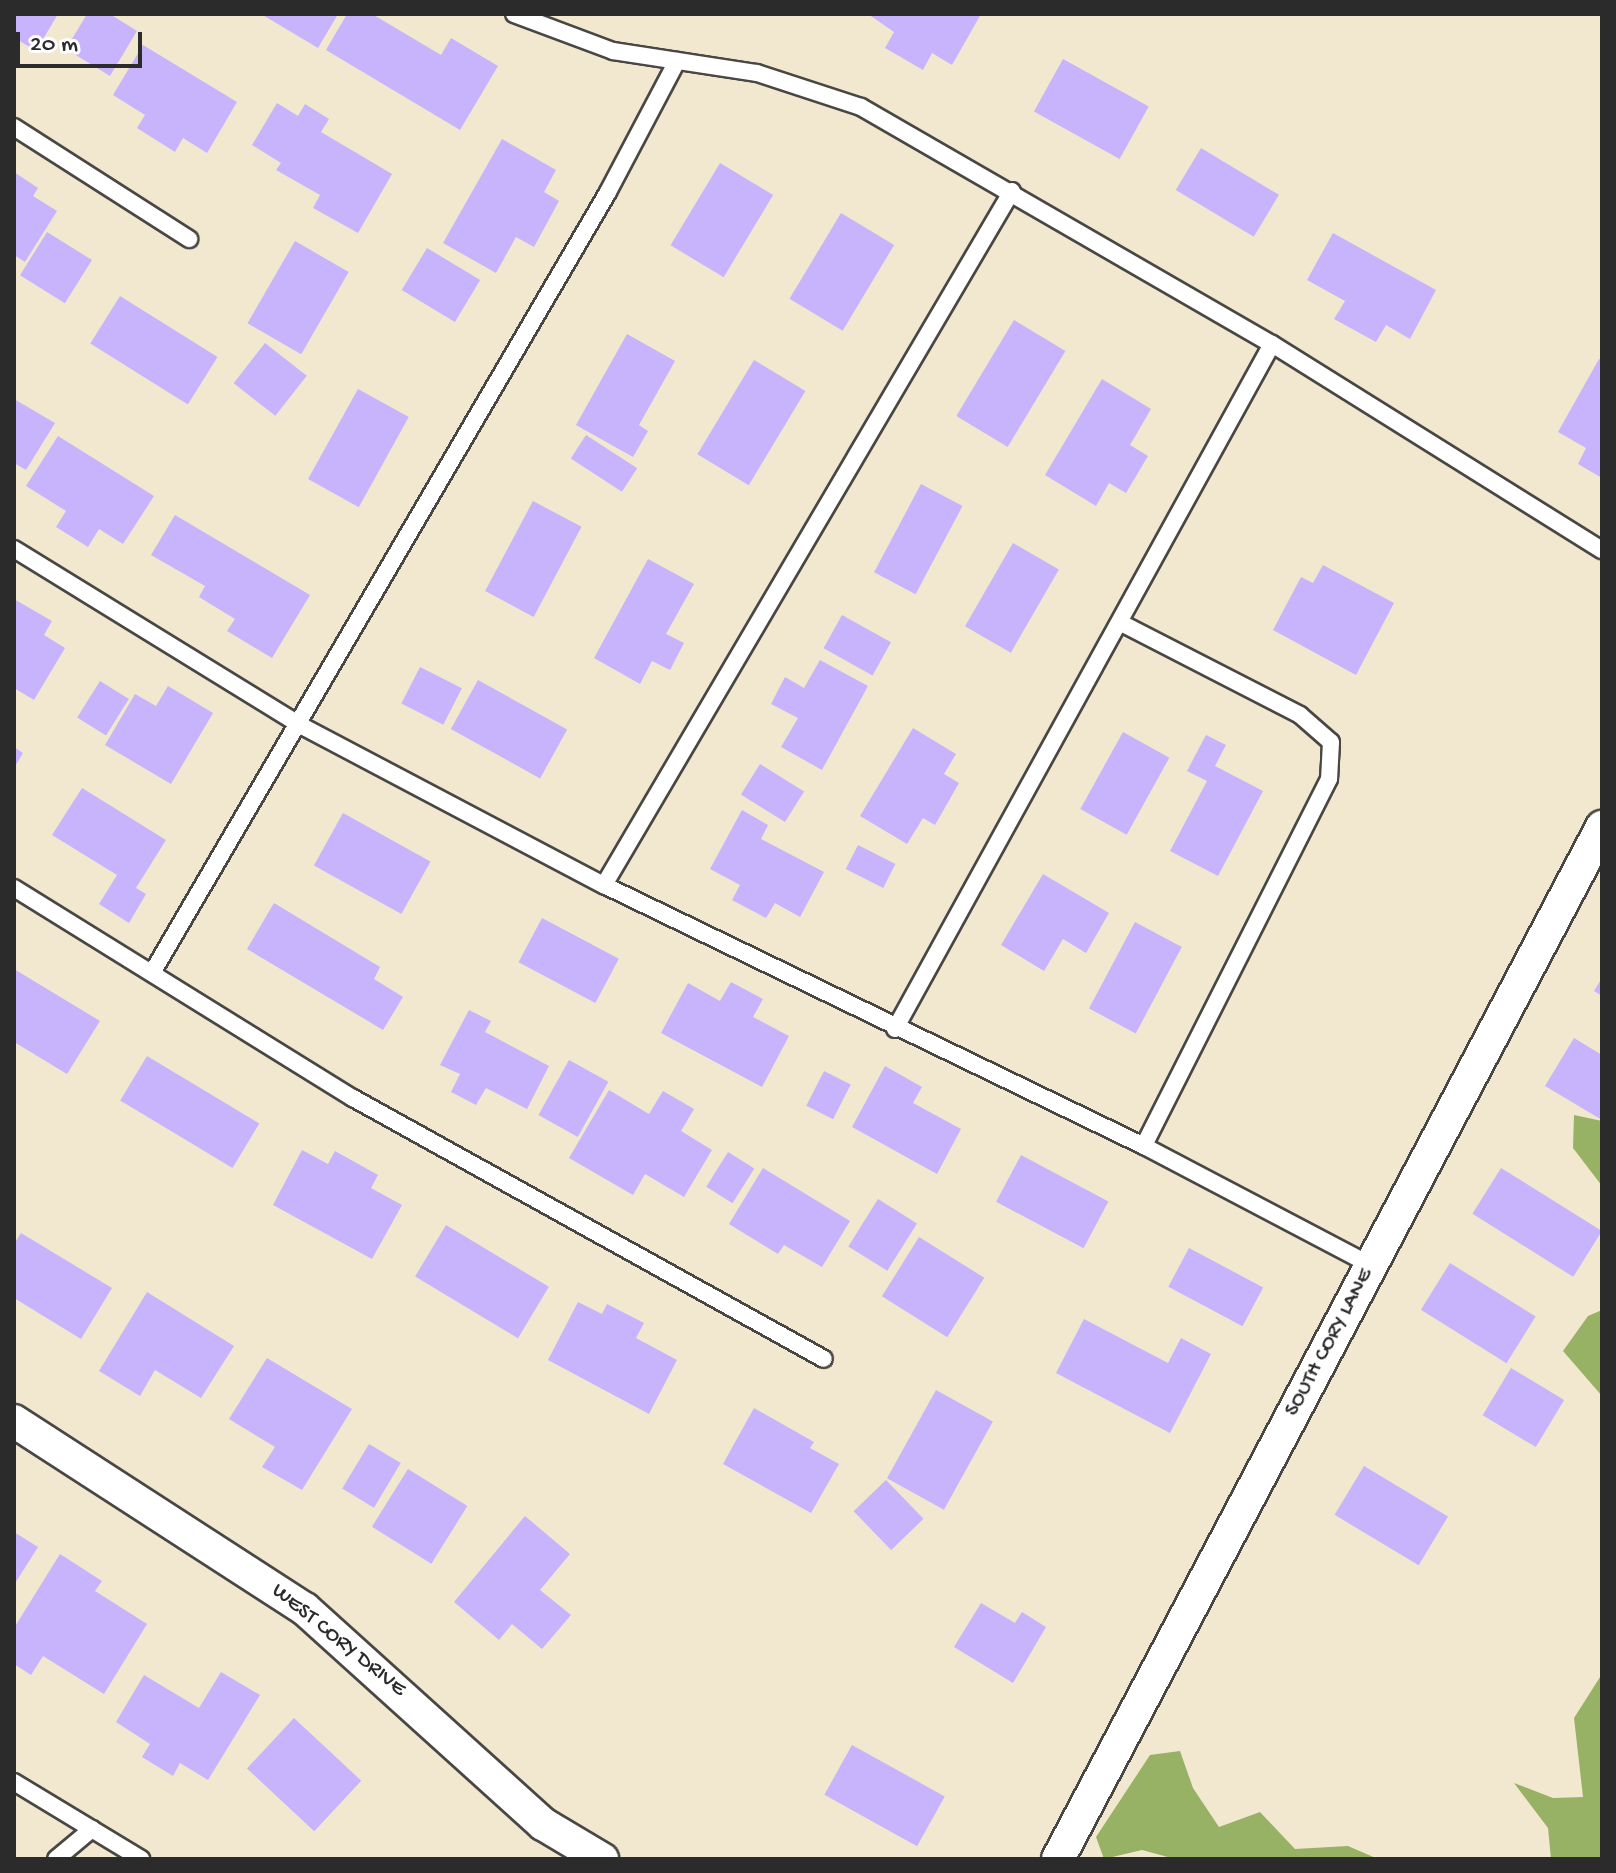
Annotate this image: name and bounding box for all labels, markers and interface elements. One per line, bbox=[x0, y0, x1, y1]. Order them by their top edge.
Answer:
scale bar bbox=[20, 16, 146, 66]
text: 20 m bbox=[30, 31, 78, 60]
street label: SOUTH CORY LANE bbox=[1280, 1265, 1380, 1421]
street label: WEST CORY DRIVE bbox=[265, 1579, 411, 1703]

